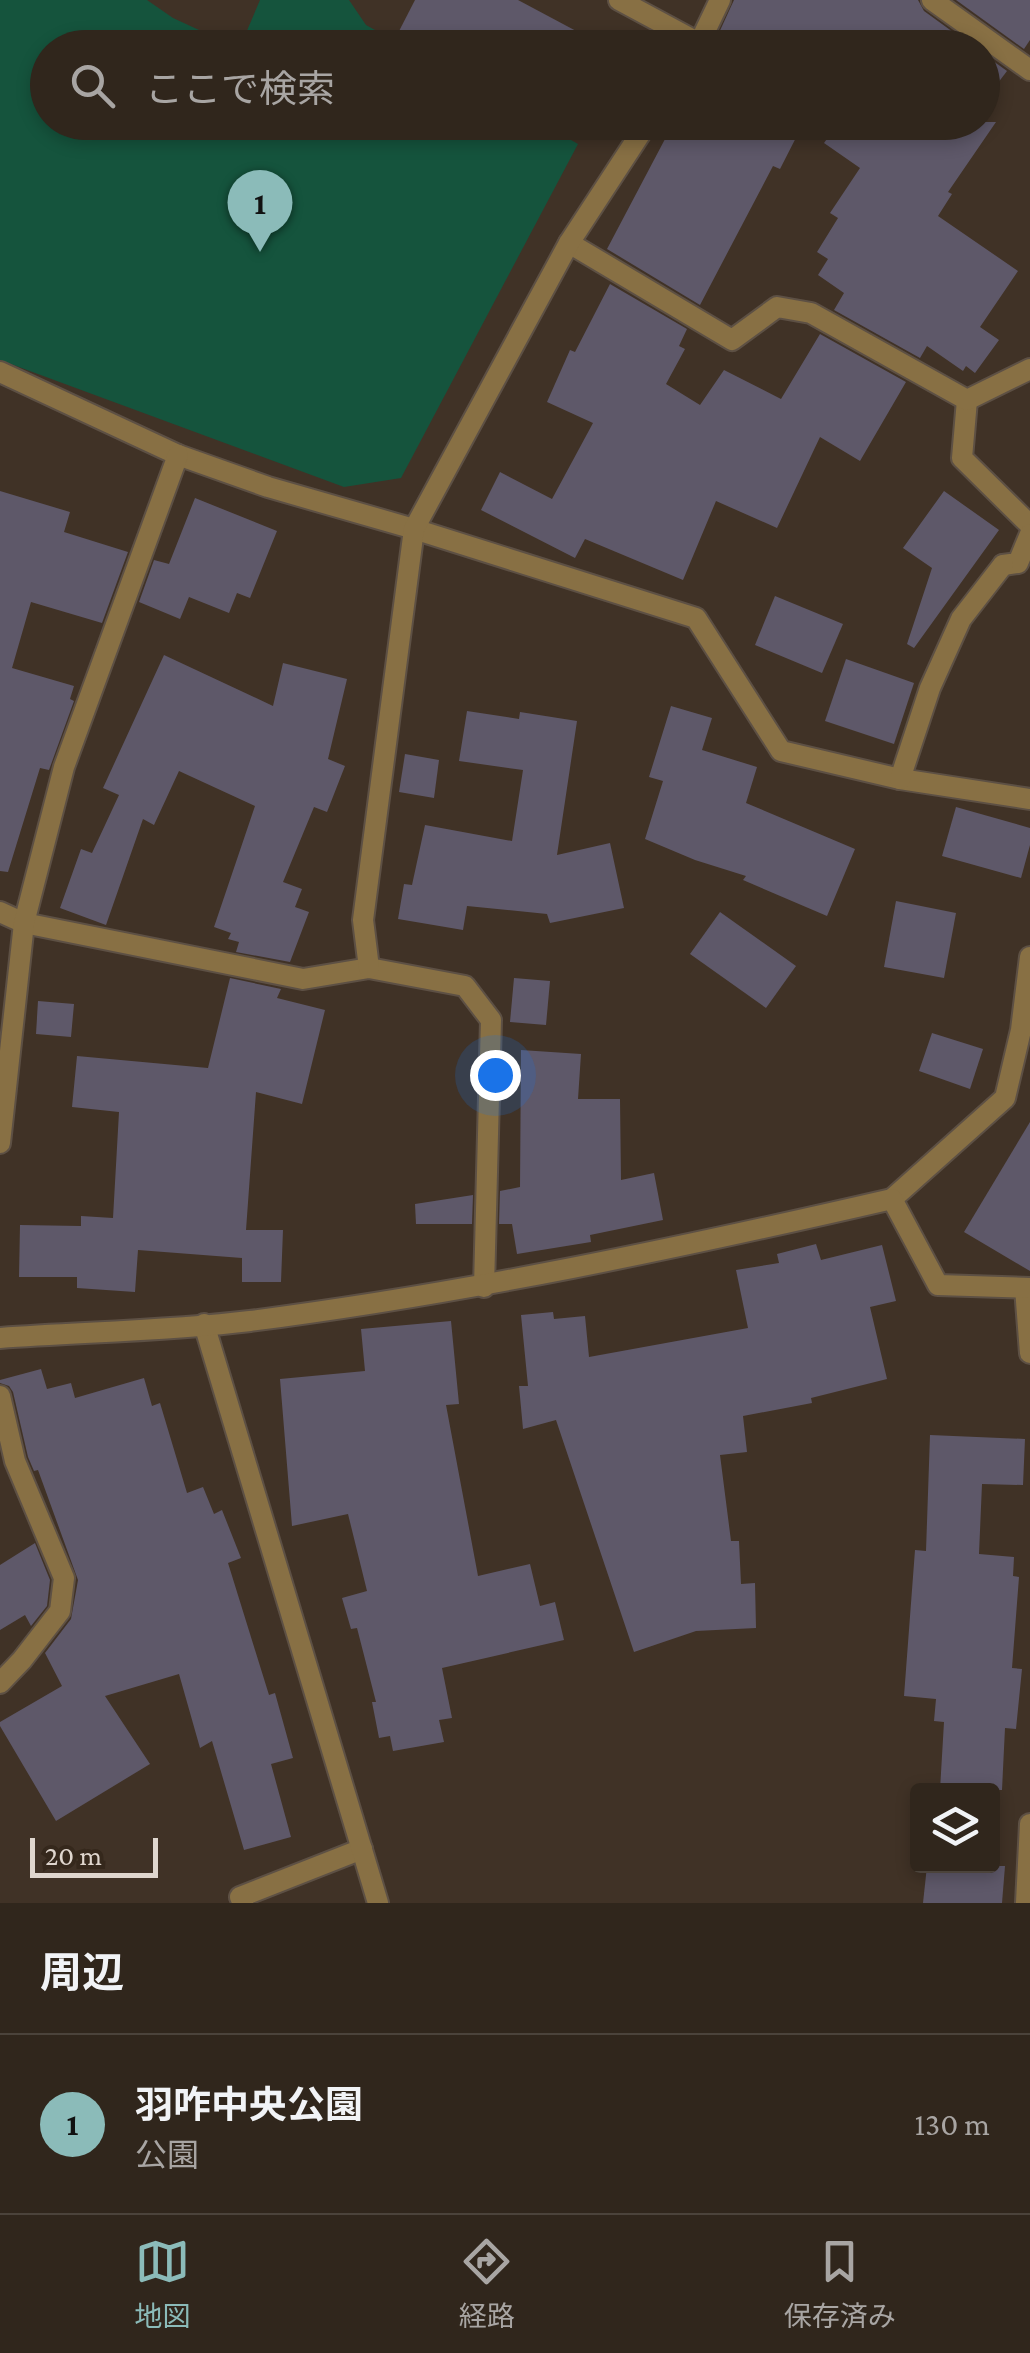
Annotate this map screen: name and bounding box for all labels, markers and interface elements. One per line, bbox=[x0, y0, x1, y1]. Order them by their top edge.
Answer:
search box bbox=[30, 30, 1000, 140]
icon: search bbox=[65, 58, 120, 113]
text: ここで検索 bbox=[145, 68, 335, 110]
pin: 1 bbox=[228, 170, 292, 252]
your location bbox=[470, 1050, 521, 1101]
map controls bbox=[910, 1783, 1000, 1873]
button: layers bbox=[910, 1783, 1000, 1873]
scale bar bbox=[30, 1833, 158, 1878]
text: 20 m bbox=[45, 1840, 102, 1871]
text: 周辺 bbox=[40, 1949, 124, 1996]
text: 羽咋中央公園 bbox=[135, 2084, 363, 2126]
text: 1 bbox=[67, 2106, 78, 2142]
text: 130 m bbox=[914, 2106, 990, 2142]
text: 公園 bbox=[135, 2137, 199, 2173]
tab: 地図 bbox=[134, 2234, 190, 2334]
tab: 経路 bbox=[459, 2234, 515, 2334]
tab: 保存済み bbox=[784, 2234, 896, 2334]

